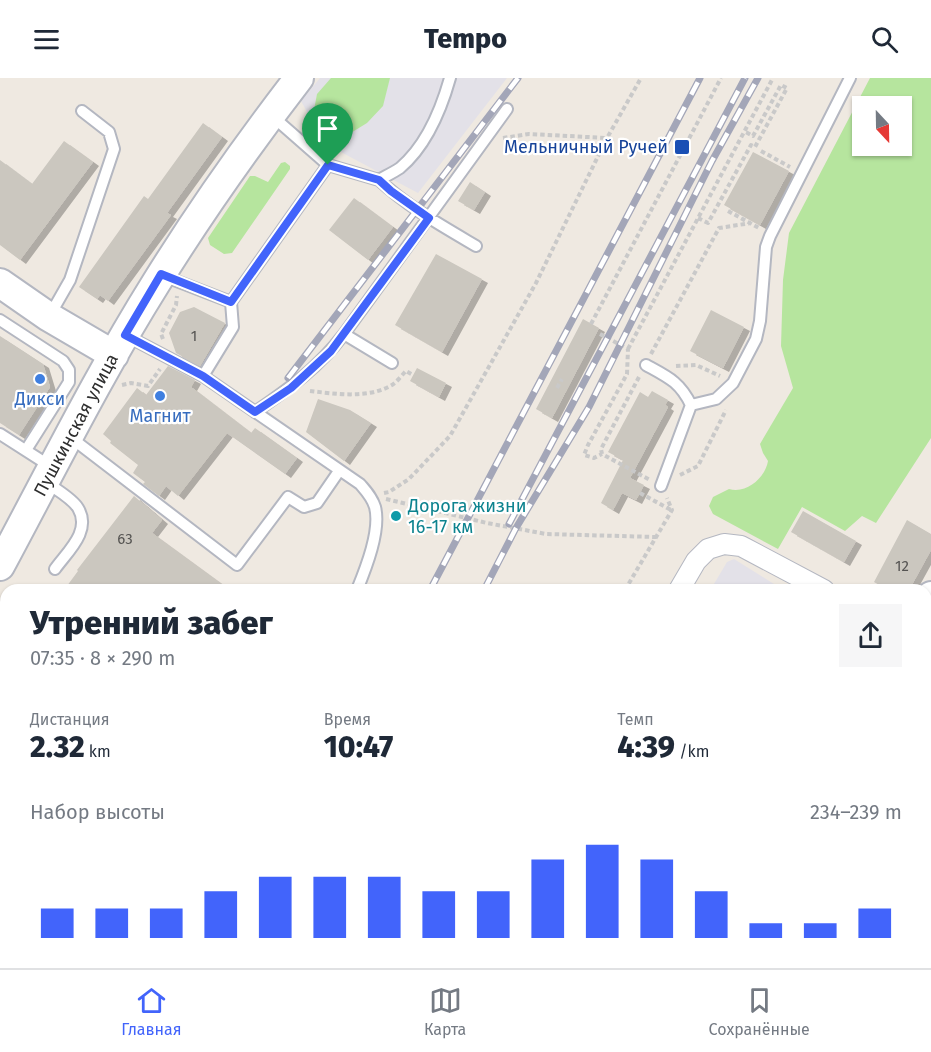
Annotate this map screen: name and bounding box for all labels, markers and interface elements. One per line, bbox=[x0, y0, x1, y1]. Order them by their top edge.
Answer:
icon: menu bbox=[30, 23, 63, 56]
text: Tempo bbox=[424, 23, 507, 55]
icon: search bbox=[868, 23, 901, 56]
north arrow bbox=[852, 96, 912, 156]
map controls bbox=[852, 96, 912, 156]
pin bbox=[302, 103, 353, 165]
icon: arrive bbox=[311, 112, 344, 145]
place label: Мельничный Ручей bbox=[504, 136, 668, 158]
marker: Мельничный Ручей bbox=[673, 138, 691, 156]
house number: 1 bbox=[191, 327, 197, 345]
street label: Пушкинская улица bbox=[29, 350, 123, 500]
marker: Дикси bbox=[33, 372, 47, 386]
place label: Дикси bbox=[14, 388, 65, 410]
marker: Магнит bbox=[153, 389, 167, 403]
place label: Магнит bbox=[129, 405, 191, 427]
place label: Дорога жизни 16-17 км bbox=[407, 495, 527, 538]
marker: Дорога жизни 16-17 км bbox=[389, 509, 403, 523]
house number: 63 bbox=[117, 530, 133, 548]
house number: 12 bbox=[895, 557, 909, 575]
text: Утренний забег bbox=[30, 603, 273, 643]
button: share bbox=[839, 604, 902, 667]
text: 07:35 · 8 × 290 m bbox=[30, 646, 175, 670]
text: Дистанция bbox=[30, 710, 110, 729]
text: Время bbox=[324, 710, 371, 729]
text: Темп bbox=[617, 710, 654, 729]
text: 2.32 bbox=[30, 729, 85, 765]
text: 10:47 bbox=[324, 729, 393, 765]
text: 4:39 bbox=[617, 729, 675, 765]
text: km bbox=[85, 742, 111, 761]
text: /km bbox=[675, 742, 709, 761]
text: Набор высоты bbox=[30, 800, 165, 824]
text: 234–239 m bbox=[810, 800, 902, 824]
tab: Главная bbox=[121, 984, 182, 1039]
tab: Карта bbox=[424, 984, 466, 1039]
tab: Сохранённые bbox=[709, 984, 810, 1039]

